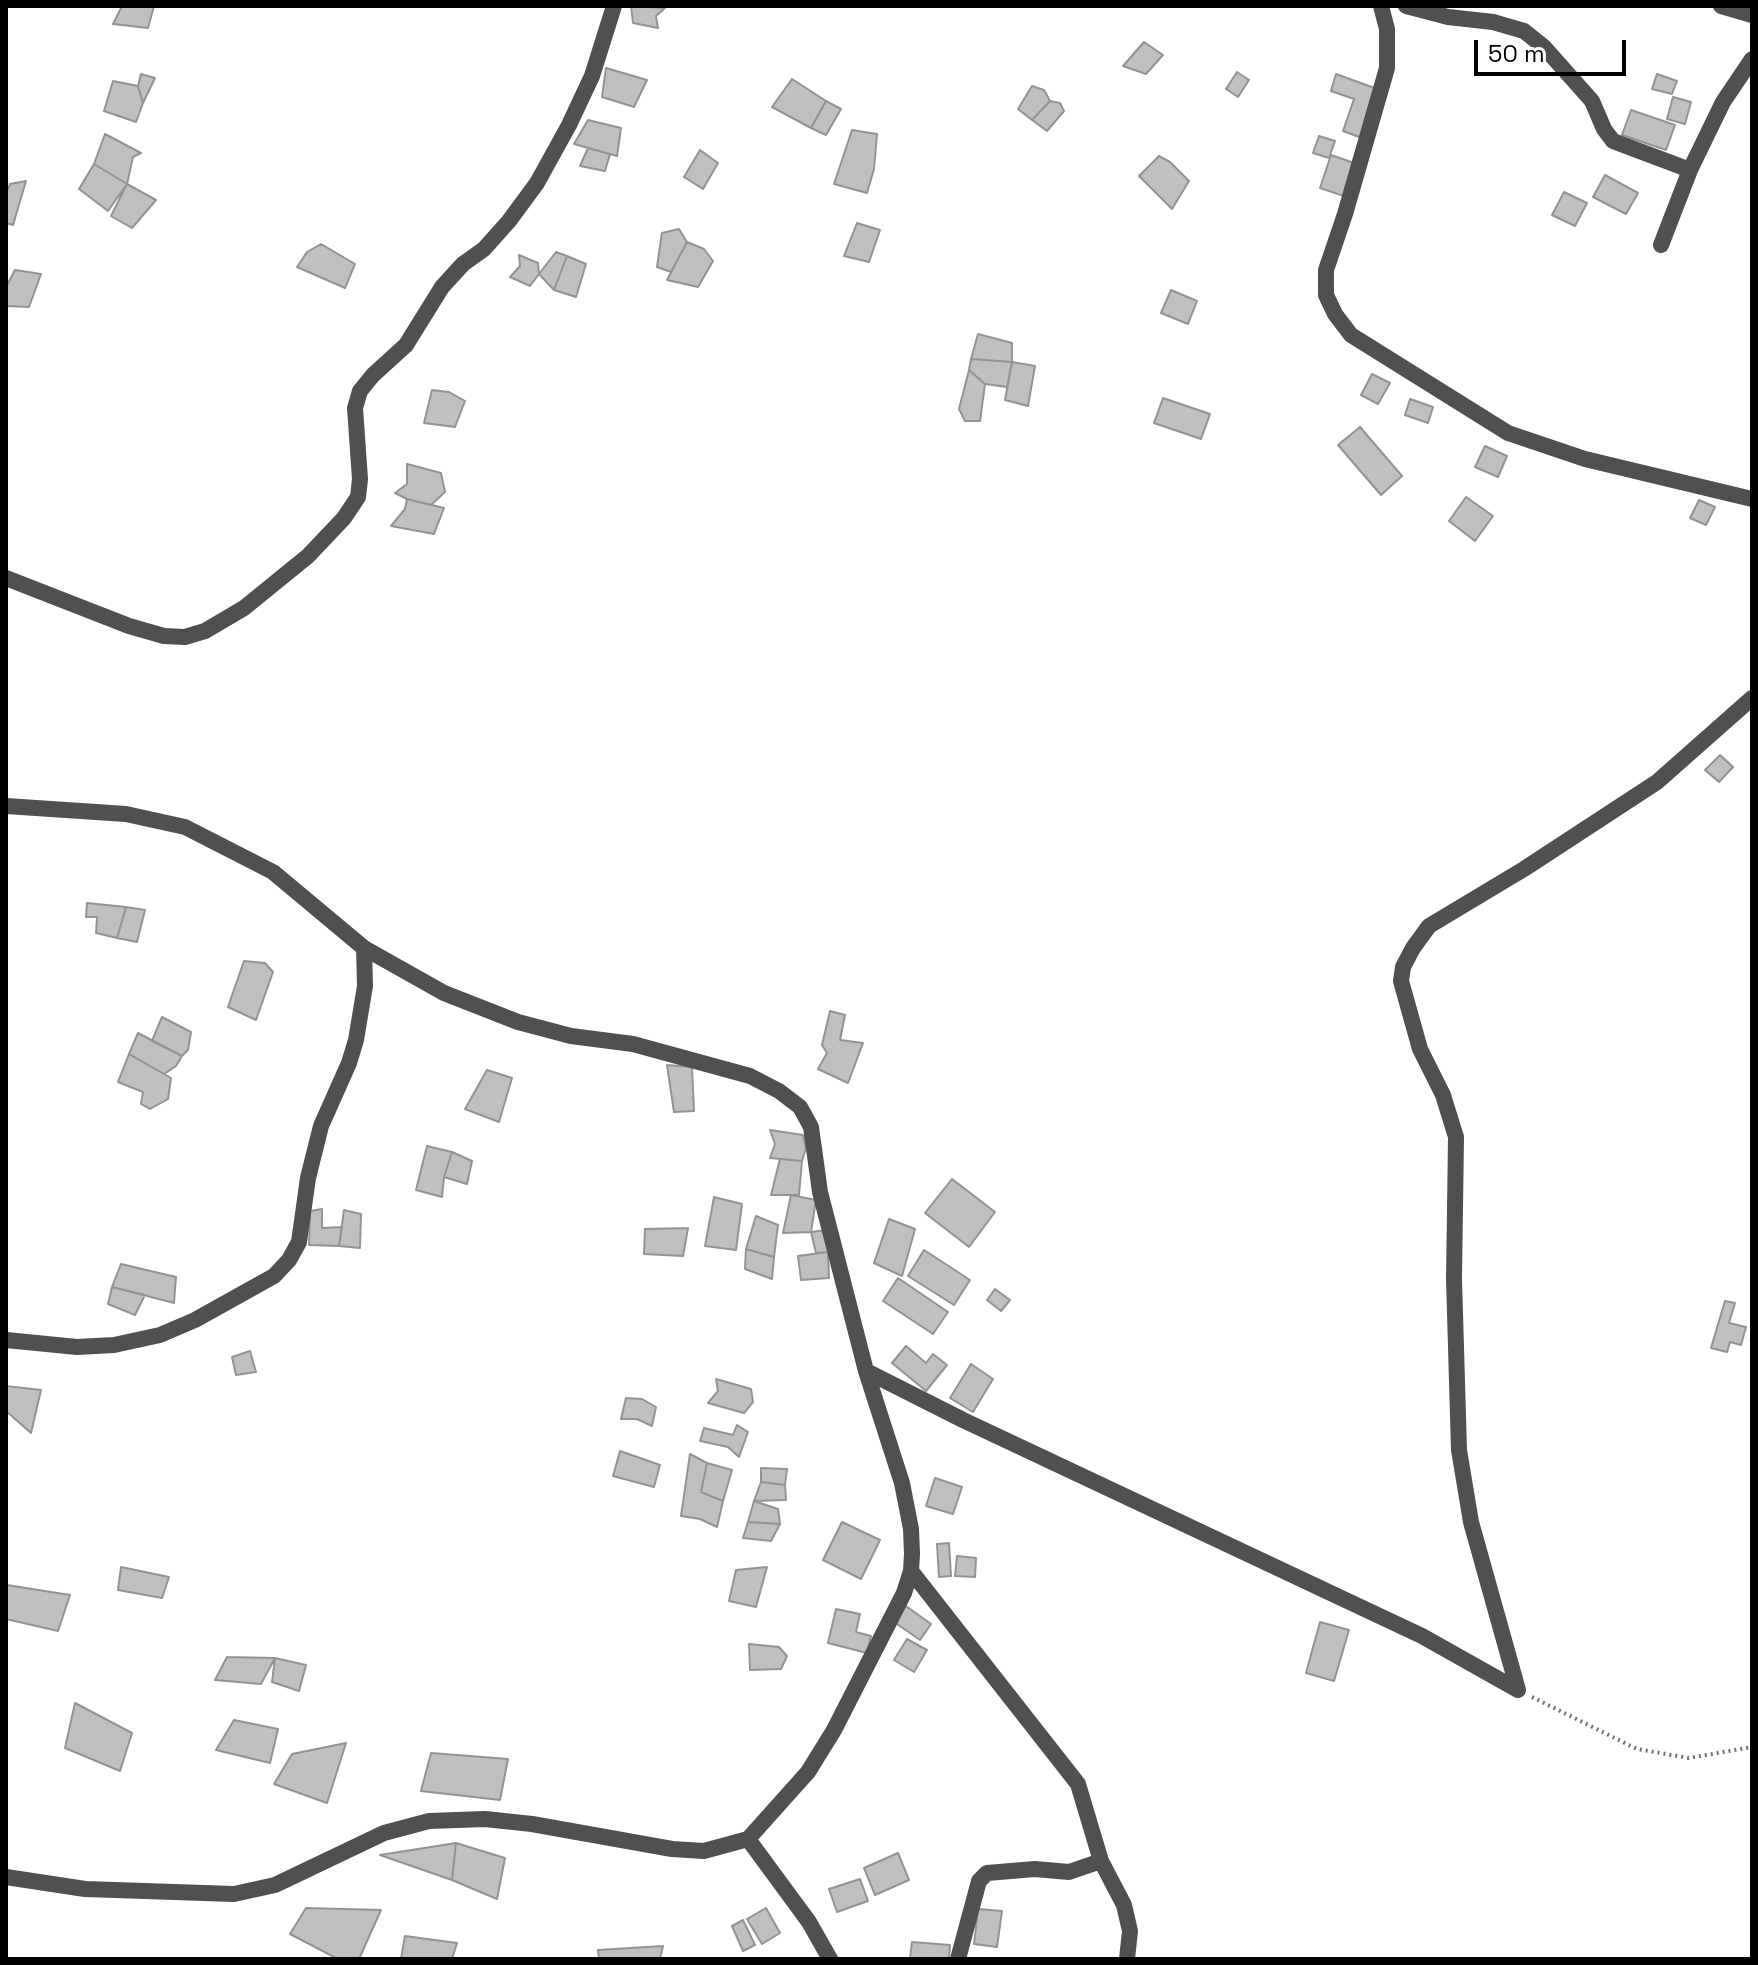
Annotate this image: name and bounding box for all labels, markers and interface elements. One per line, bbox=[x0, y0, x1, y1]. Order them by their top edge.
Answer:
scale bar bbox=[1478, 24, 1630, 74]
text: 50 m bbox=[1488, 38, 1545, 69]

